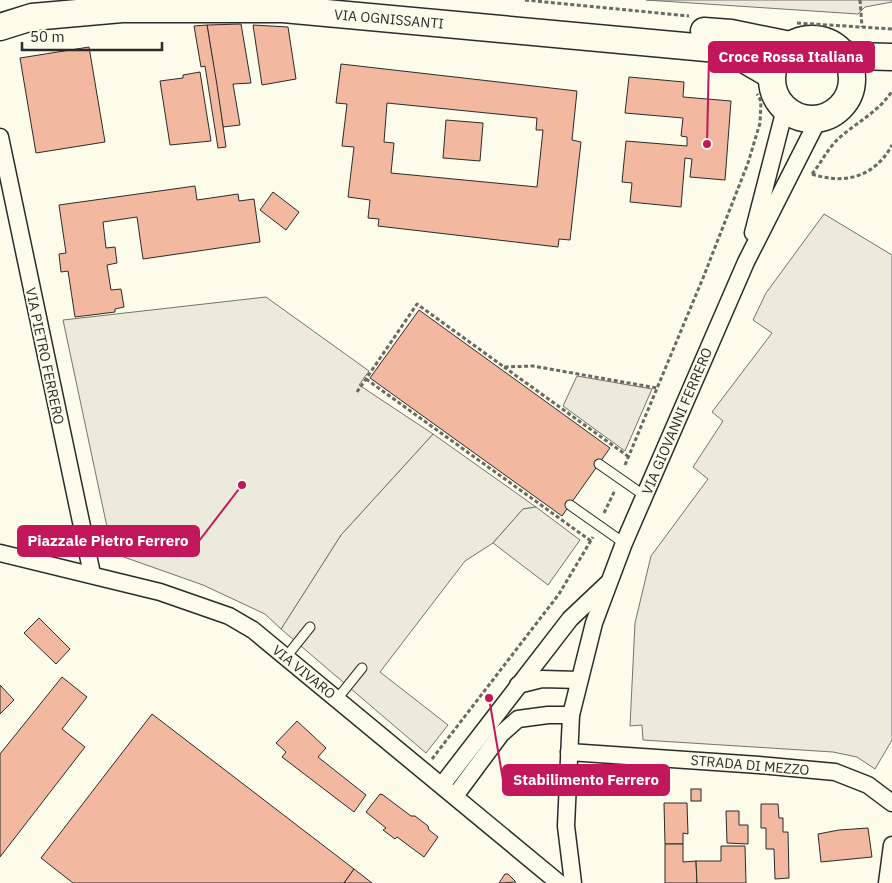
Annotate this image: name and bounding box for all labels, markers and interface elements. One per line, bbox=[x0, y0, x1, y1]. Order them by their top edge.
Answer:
street label: VIA OGNISSANTI bbox=[333, 5, 445, 33]
scale bar bbox=[22, 20, 162, 52]
text: 50 m bbox=[30, 27, 65, 46]
callout: Croce Rossa Italiana bbox=[709, 42, 874, 72]
text: Croce Rossa Italiana bbox=[719, 47, 864, 66]
street label: VIA PIETRO FERRERO bbox=[22, 286, 68, 426]
street label: VIA GIOVANNI FERRERO bbox=[638, 345, 716, 497]
callout: Piazzale Pietro Ferrero bbox=[18, 526, 199, 556]
text: Piazzale Pietro Ferrero bbox=[27, 531, 189, 550]
street label: VIA VIVARO bbox=[269, 641, 339, 703]
street label: STRADA DI MEZZO bbox=[690, 751, 810, 779]
callout: Stabilimento Ferrero bbox=[503, 765, 669, 795]
text: Stabilimento Ferrero bbox=[513, 770, 659, 789]

